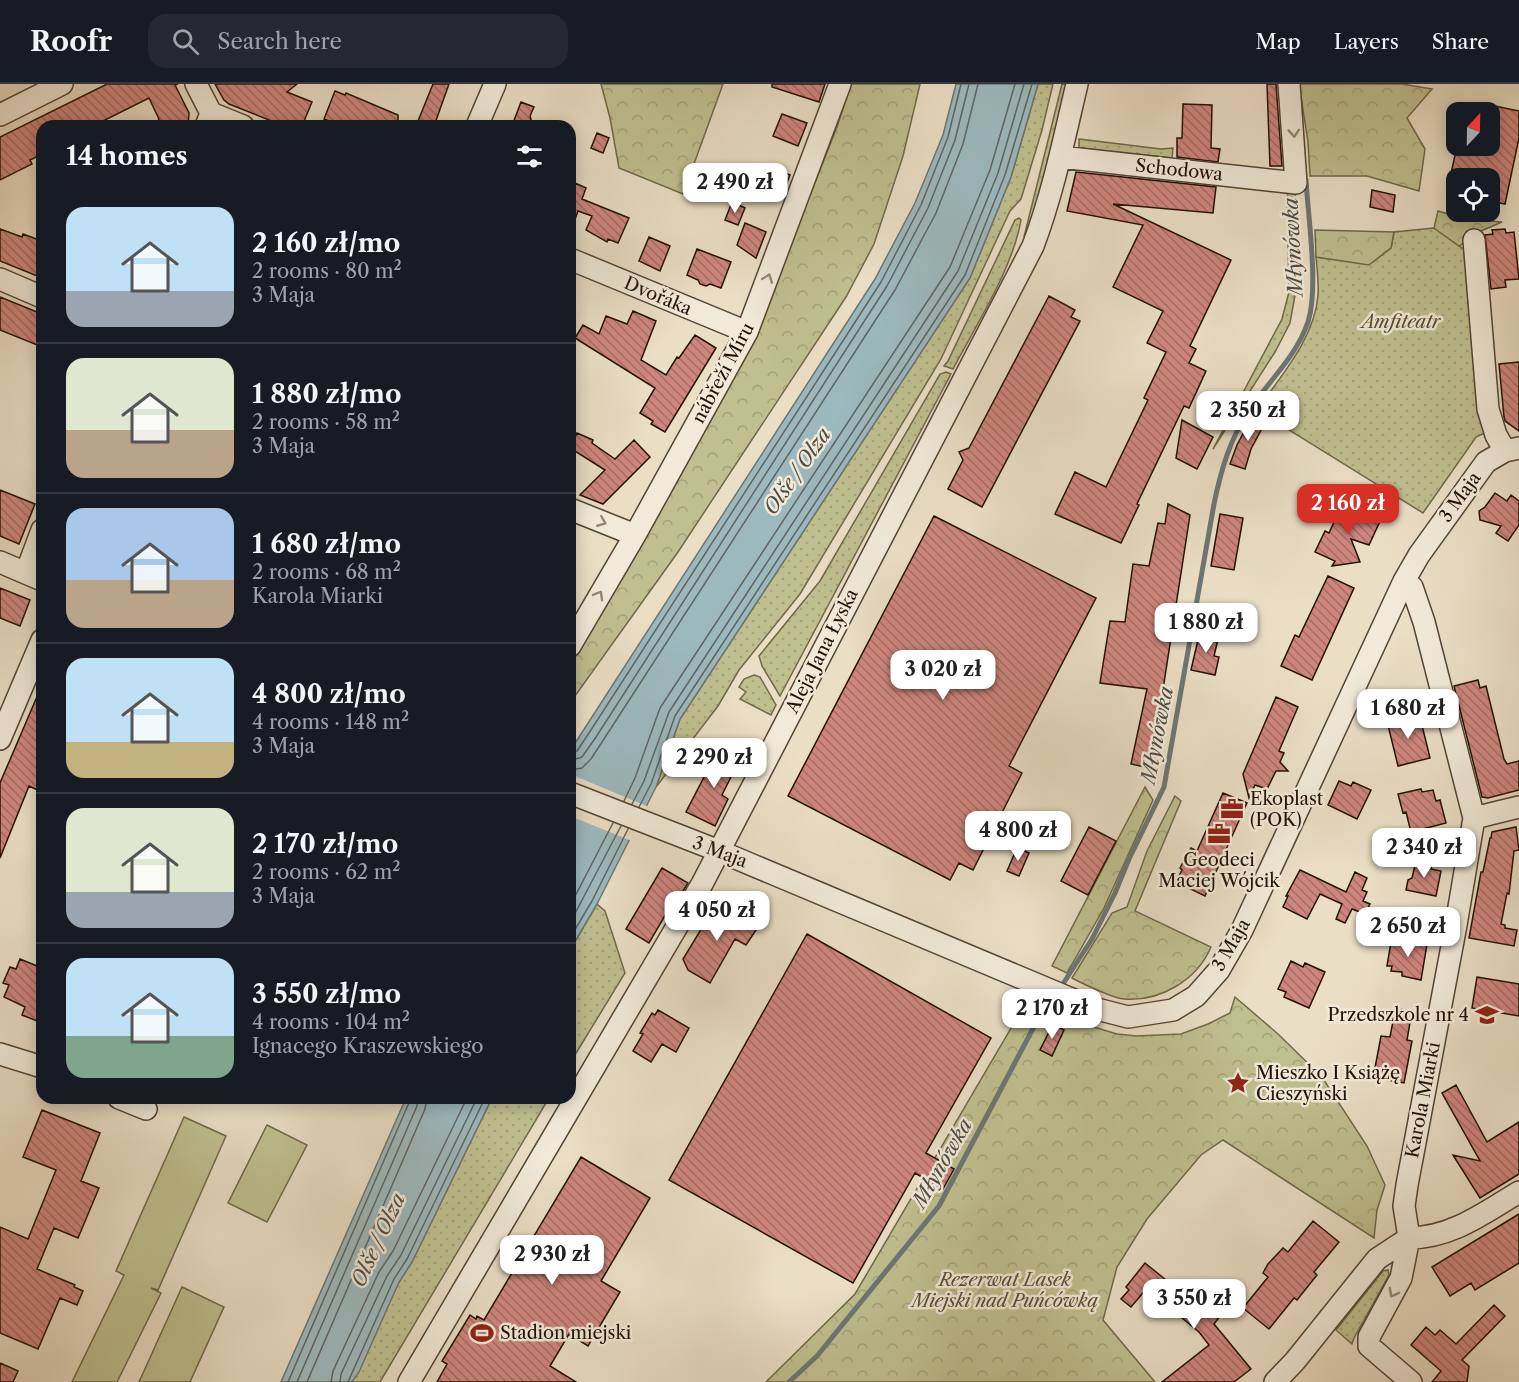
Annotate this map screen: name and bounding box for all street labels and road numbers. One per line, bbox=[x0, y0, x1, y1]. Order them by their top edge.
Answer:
street label: Schodowa bbox=[1134, 154, 1224, 186]
street label: Dvořáka bbox=[621, 272, 696, 320]
street label: nábřeží Míru bbox=[687, 319, 759, 427]
street label: 3 Maja bbox=[1434, 467, 1486, 526]
street label: Aleja Jana Łyska bbox=[781, 585, 863, 718]
street label: 3 Maja bbox=[690, 832, 751, 873]
street label: 3 Maja bbox=[1207, 914, 1255, 975]
street label: Karola Miarki bbox=[1401, 1040, 1445, 1160]

